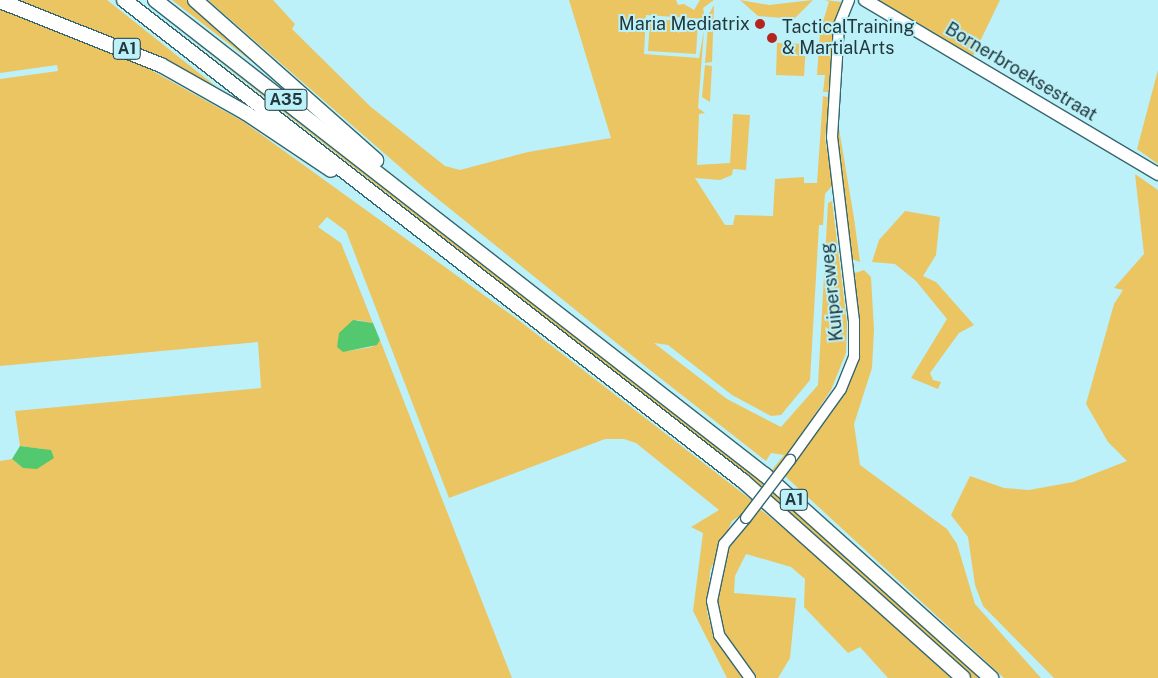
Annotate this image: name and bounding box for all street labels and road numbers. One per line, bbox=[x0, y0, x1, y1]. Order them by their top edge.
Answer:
street label: Bornerbroeksestraat bbox=[941, 18, 1101, 126]
road number: A1 bbox=[112, 36, 142, 62]
road number: A35 bbox=[264, 86, 308, 114]
street label: Kuipersweg bbox=[816, 242, 848, 342]
road number: A1 bbox=[779, 486, 809, 514]

